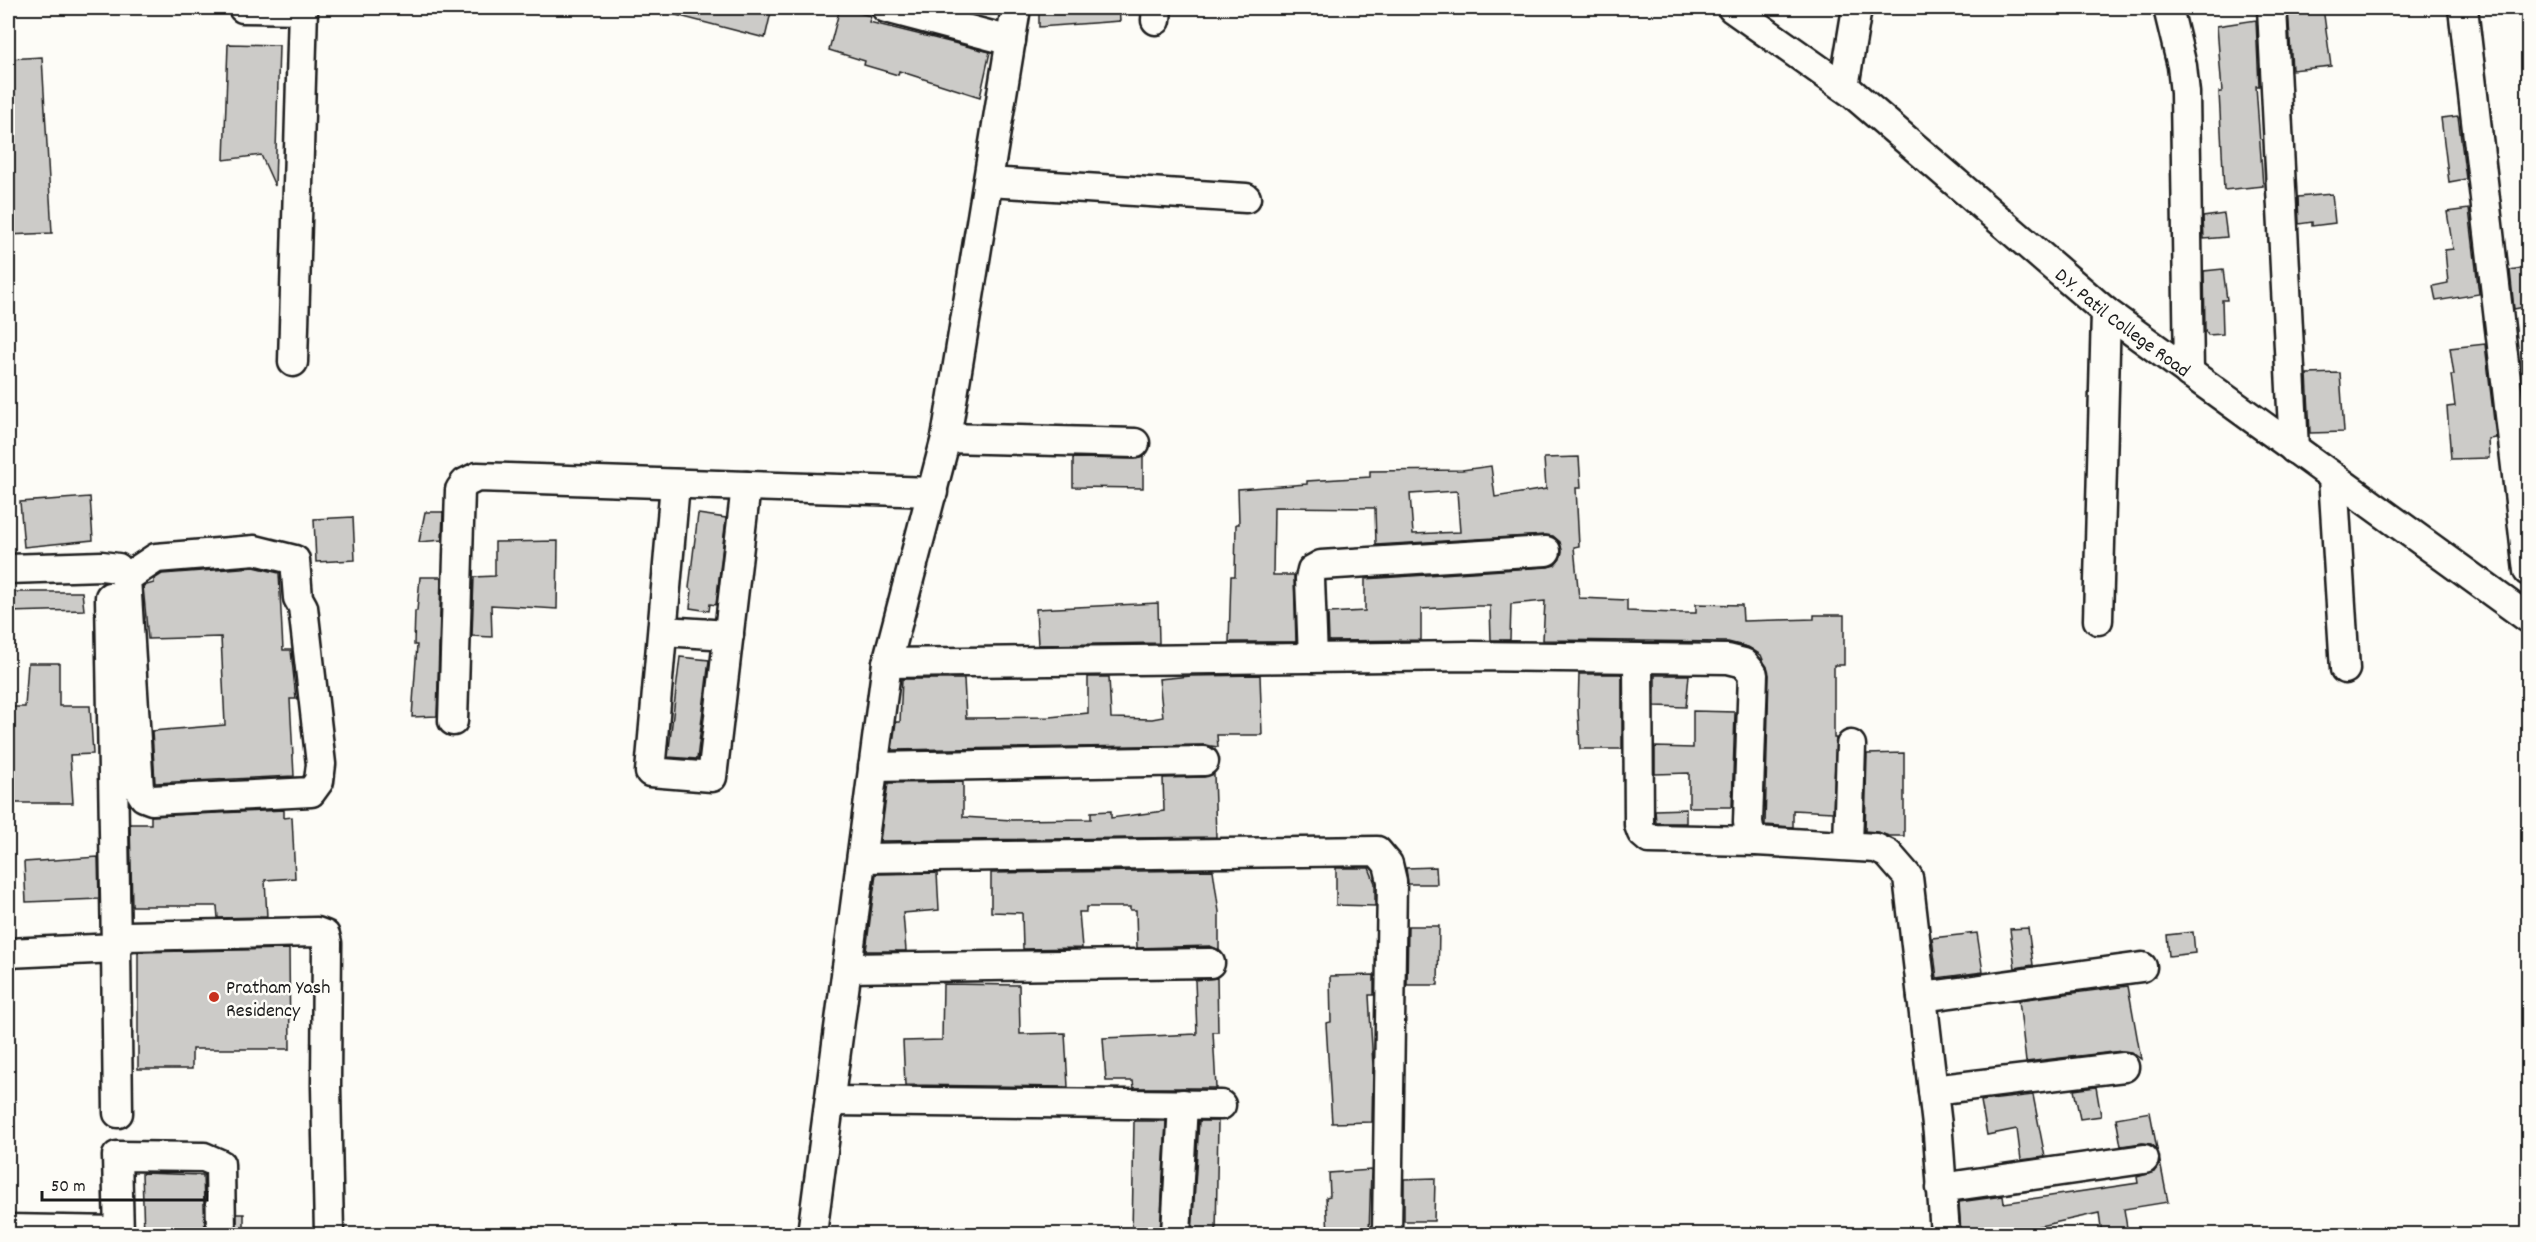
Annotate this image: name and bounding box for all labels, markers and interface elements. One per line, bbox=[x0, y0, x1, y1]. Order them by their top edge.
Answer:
street label: D.Y. Patil College Road bbox=[2047, 263, 2195, 386]
place label: Pratham Yash Residency bbox=[226, 975, 330, 1026]
marker: Pratham Yash Residency bbox=[207, 990, 221, 1004]
scale bar bbox=[42, 1164, 207, 1202]
text: 50 m bbox=[51, 1175, 86, 1200]

